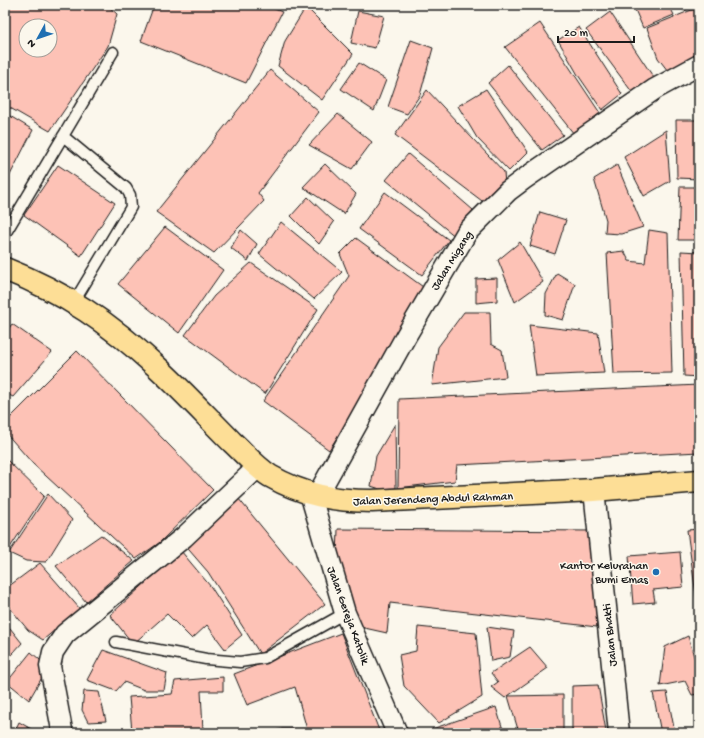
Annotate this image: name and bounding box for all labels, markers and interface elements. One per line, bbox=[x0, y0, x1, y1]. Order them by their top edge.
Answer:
north arrow bbox=[18, 18, 58, 58]
scale bar bbox=[558, 18, 634, 44]
text: 20 m bbox=[564, 27, 589, 41]
text: N bbox=[25, 37, 39, 50]
street label: Jalan Migang bbox=[429, 228, 477, 294]
street label: Jalan Jerendeng Abdul Rahman bbox=[353, 490, 514, 510]
place label: Kantor Kelurahan Bumi Emas bbox=[560, 560, 649, 588]
street label: Jalan Gereja Katolik bbox=[323, 565, 372, 668]
marker: Kantor Kelurahan Bumi Emas bbox=[651, 567, 661, 577]
street label: Jalan Bhakti bbox=[601, 602, 621, 667]

